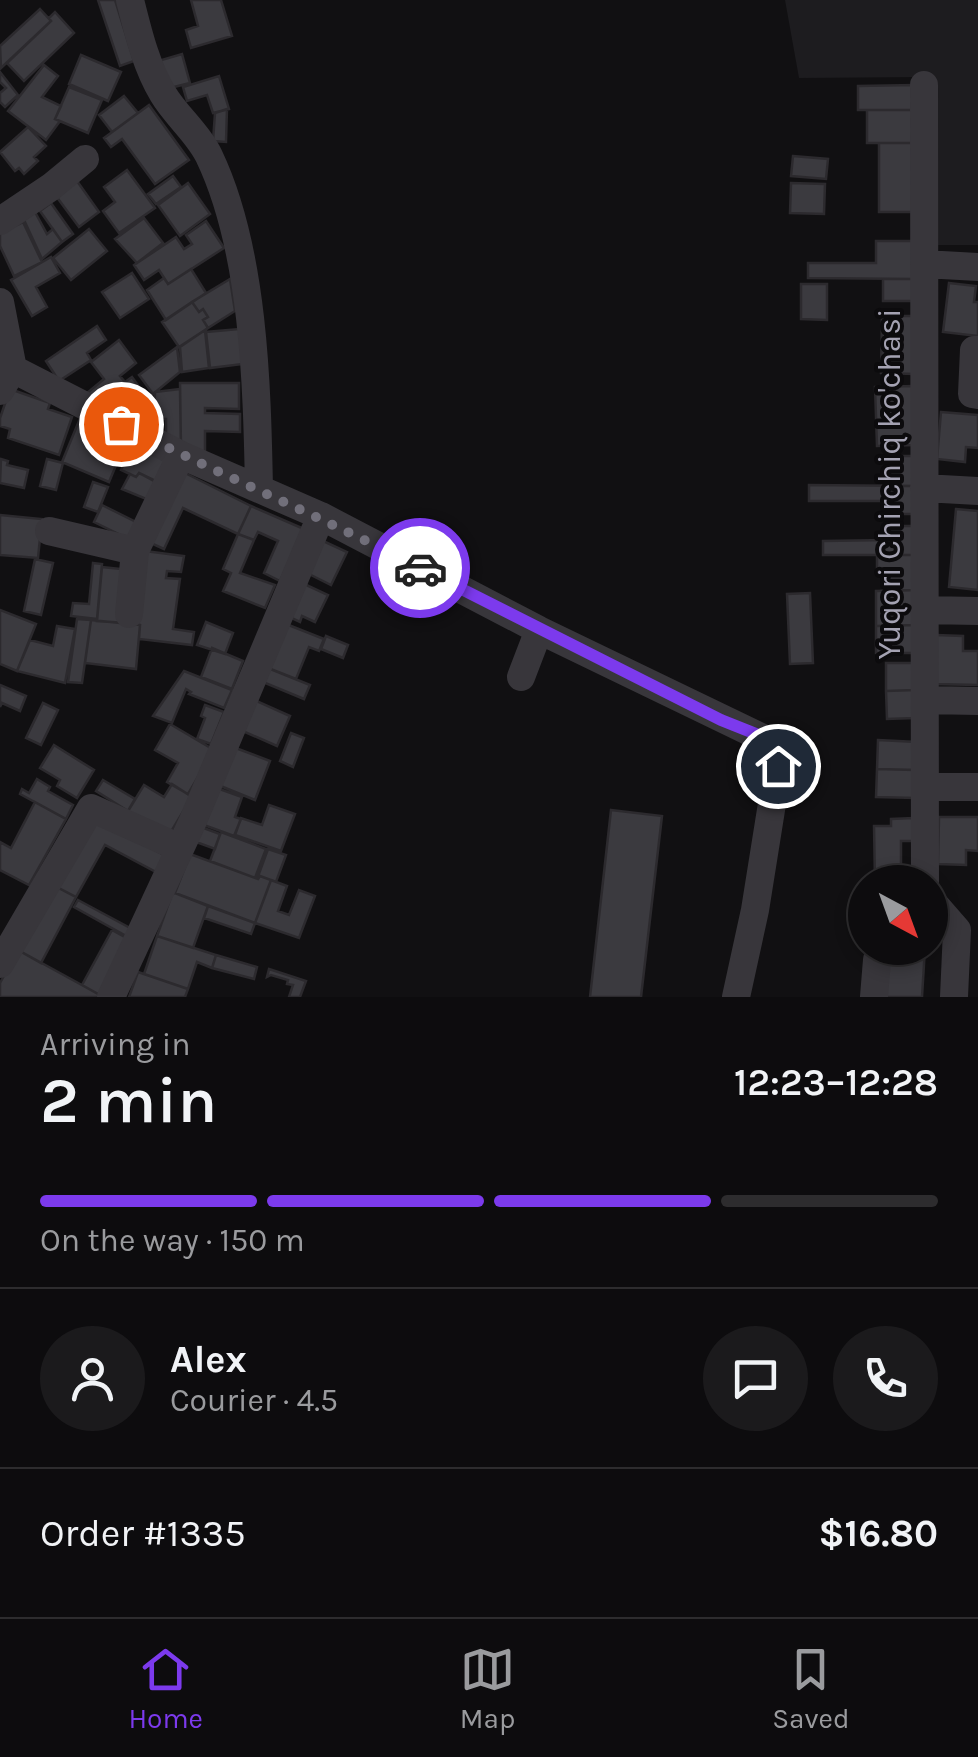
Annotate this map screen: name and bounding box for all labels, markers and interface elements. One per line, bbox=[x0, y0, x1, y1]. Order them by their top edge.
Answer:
street label: Yuqori Chirchiq ko'chasi bbox=[871, 308, 908, 660]
pin bbox=[79, 382, 164, 467]
icon: bag bbox=[94, 397, 149, 452]
courier bbox=[370, 518, 470, 618]
icon: car bbox=[393, 541, 448, 596]
pin bbox=[736, 724, 821, 809]
icon: home bbox=[751, 739, 806, 794]
north arrow bbox=[848, 865, 948, 965]
map controls bbox=[848, 865, 948, 965]
text: Arriving in bbox=[40, 1026, 191, 1063]
text: 12:23–12:28 bbox=[734, 1060, 938, 1105]
text: 2 min bbox=[40, 1062, 217, 1138]
text: On the way · 150 m bbox=[40, 1222, 305, 1259]
button: person bbox=[40, 1326, 145, 1431]
button: chat bbox=[703, 1326, 808, 1431]
button: phone bbox=[833, 1326, 938, 1431]
text: Alex bbox=[170, 1337, 247, 1382]
text: Courier · 4.5 bbox=[170, 1382, 338, 1419]
text: Order #1335 bbox=[40, 1511, 246, 1556]
text: $16.80 bbox=[818, 1511, 938, 1556]
tab: Home bbox=[128, 1642, 203, 1735]
tab: Map bbox=[460, 1642, 515, 1735]
tab: Saved bbox=[772, 1642, 850, 1735]

